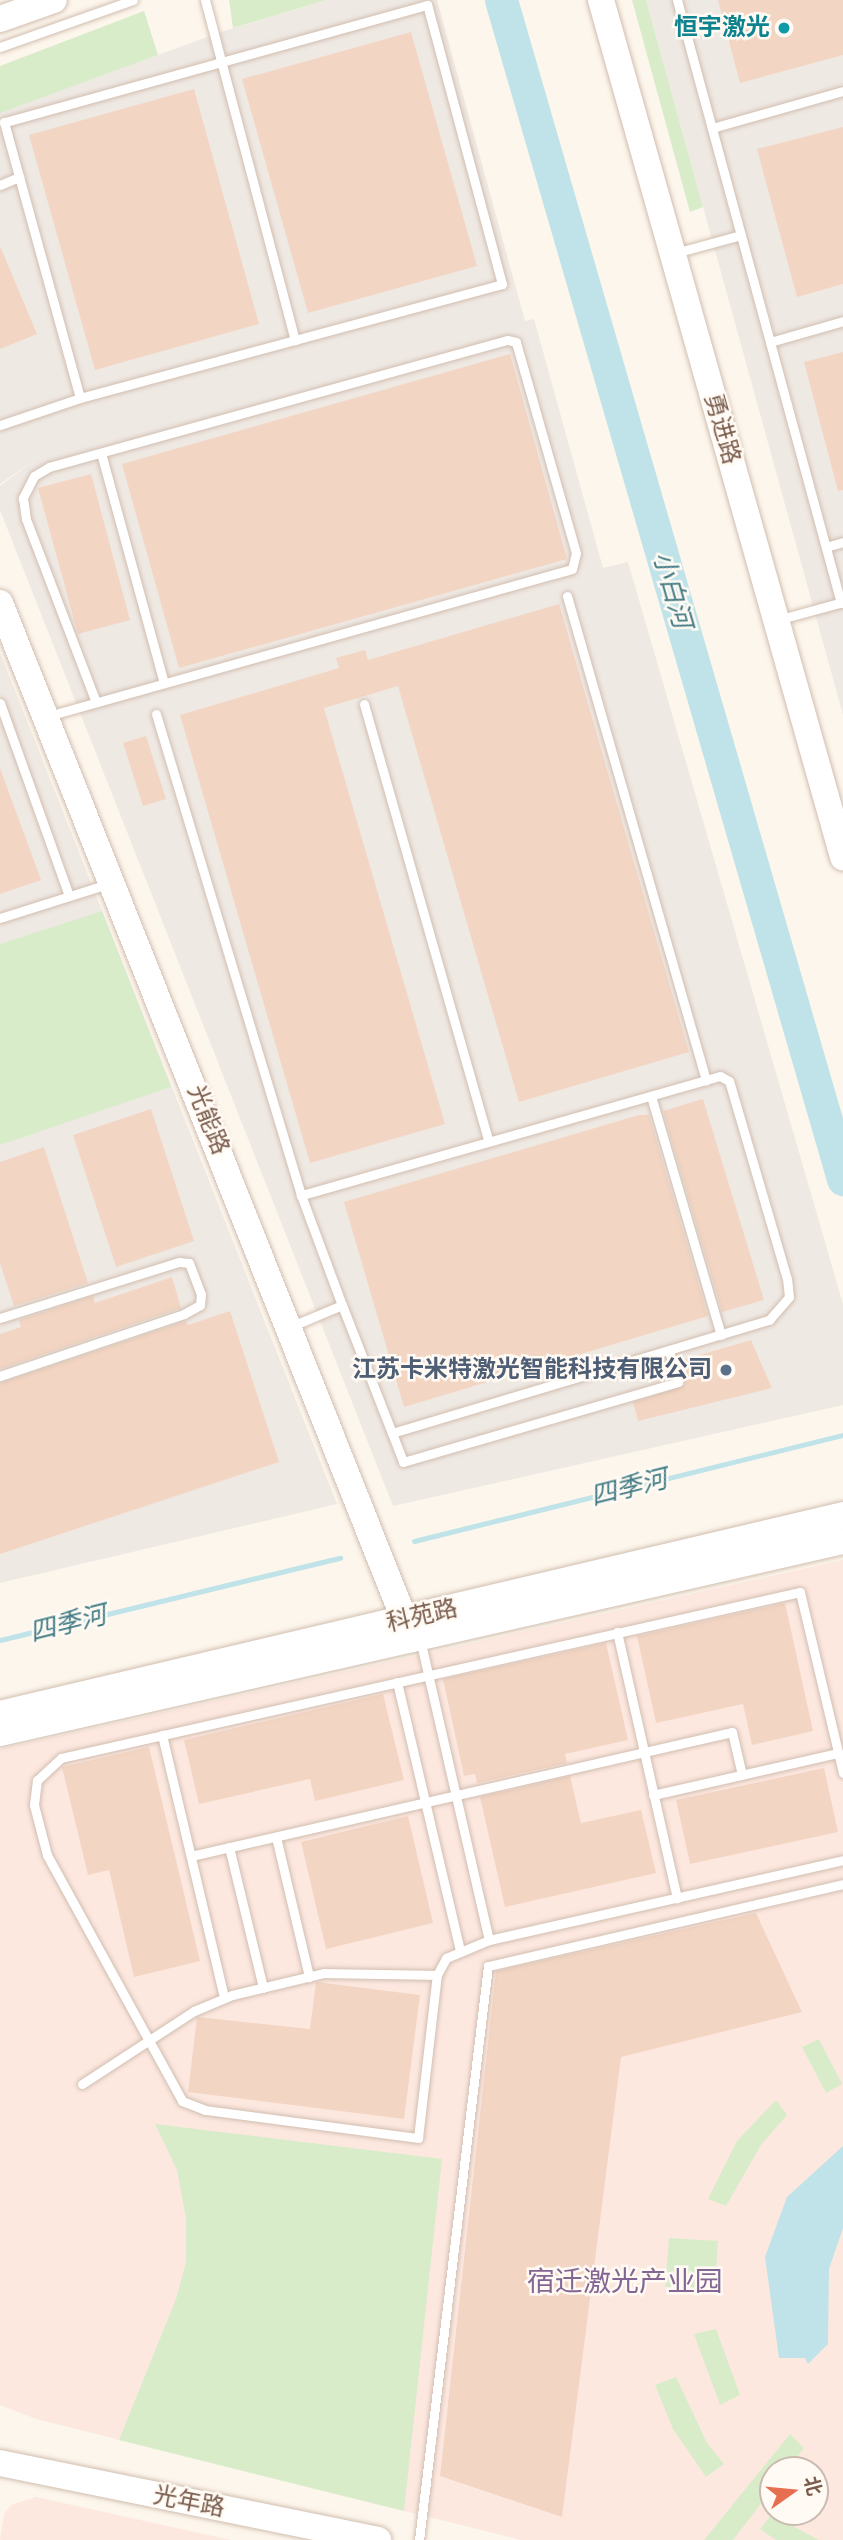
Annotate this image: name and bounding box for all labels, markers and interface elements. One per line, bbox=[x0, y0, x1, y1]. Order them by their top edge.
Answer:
place label: 恒宇激光 bbox=[674, 14, 770, 42]
marker: 恒宇激光 bbox=[776, 20, 792, 36]
street label: 勇进路 bbox=[698, 390, 746, 468]
water label: 小白河 bbox=[646, 548, 698, 632]
street label: 光能路 bbox=[181, 1081, 235, 1159]
place label: 江苏卡米特激光智能科技有限公司 bbox=[352, 1356, 712, 1384]
marker: 江苏卡米特激光智能科技有限公司 bbox=[718, 1362, 734, 1378]
water label: 四季河 bbox=[587, 1463, 671, 1513]
street label: 科苑路 bbox=[384, 1594, 460, 1638]
water label: 四季河 bbox=[26, 1599, 110, 1649]
district label: 宿迁激光产业园 bbox=[527, 2265, 723, 2299]
north arrow bbox=[759, 2456, 829, 2526]
text: 北 bbox=[799, 2474, 826, 2498]
street label: 光年路 bbox=[151, 2481, 227, 2523]

